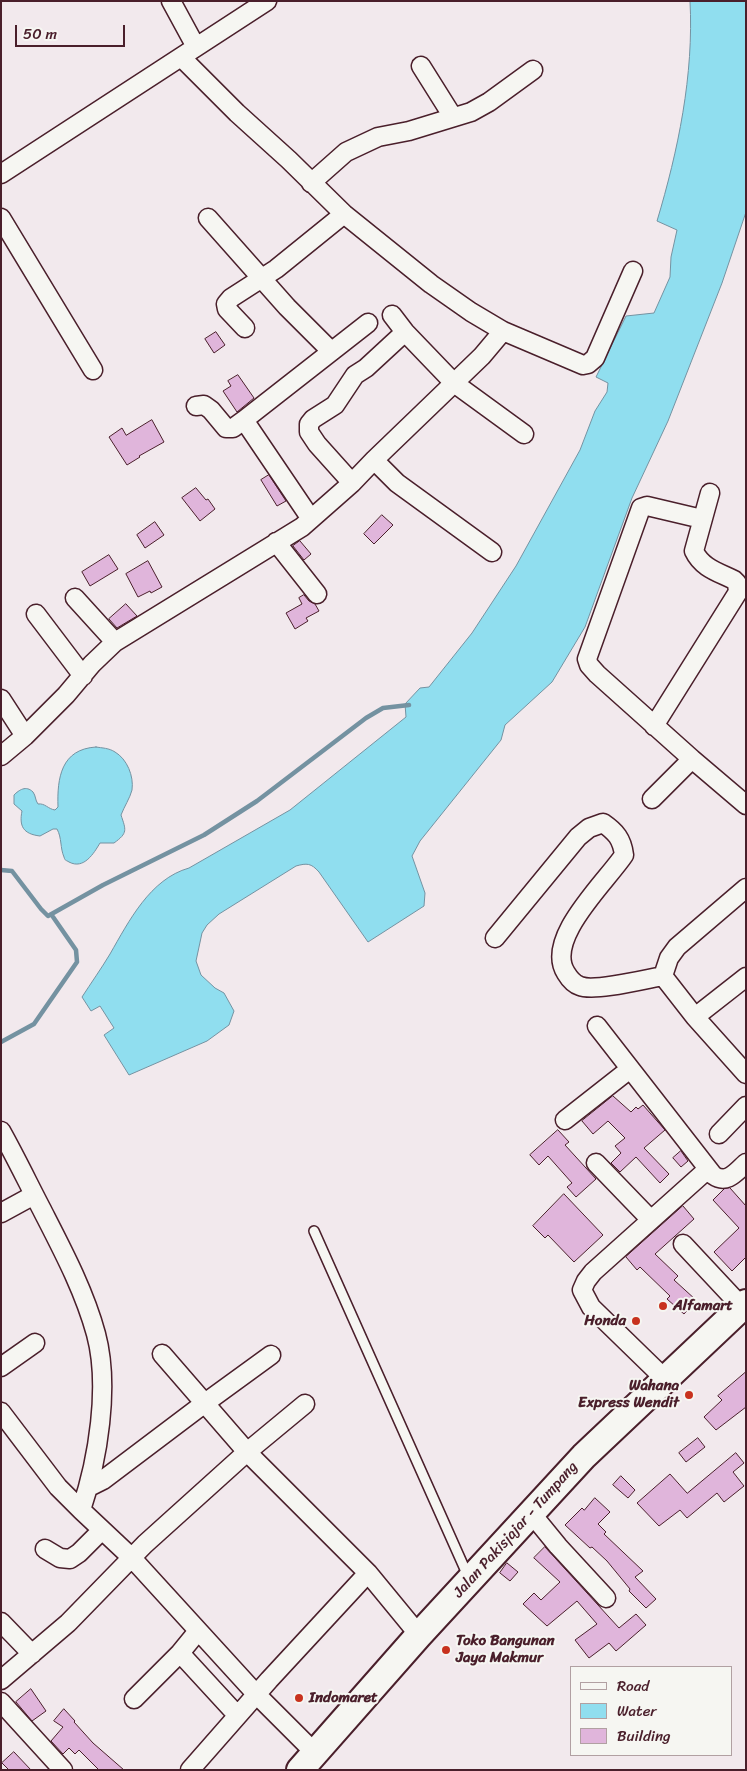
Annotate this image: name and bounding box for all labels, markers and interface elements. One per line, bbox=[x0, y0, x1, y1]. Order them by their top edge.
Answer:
scale bar bbox=[18, 15, 128, 47]
text: 50 m bbox=[23, 21, 57, 47]
place label: Alfamart bbox=[673, 1297, 733, 1315]
marker: Alfamart bbox=[657, 1300, 669, 1312]
place label: Honda bbox=[584, 1312, 626, 1330]
marker: Honda bbox=[630, 1315, 642, 1327]
place label: Wahana Express Wendit bbox=[578, 1377, 679, 1412]
marker: Wahana Express Wendit bbox=[683, 1389, 695, 1401]
street label: Jalan Pakisjajar - Tumpang bbox=[450, 1458, 582, 1602]
place label: Toko Bangunan Jaya Makmur bbox=[456, 1632, 555, 1667]
marker: Toko Bangunan Jaya Makmur bbox=[440, 1644, 452, 1656]
legend bbox=[570, 1666, 732, 1756]
text: Road bbox=[617, 1673, 649, 1699]
place label: Indomaret bbox=[309, 1689, 378, 1707]
marker: Indomaret bbox=[293, 1692, 305, 1704]
text: Water bbox=[617, 1698, 657, 1724]
text: Building bbox=[617, 1723, 671, 1749]

